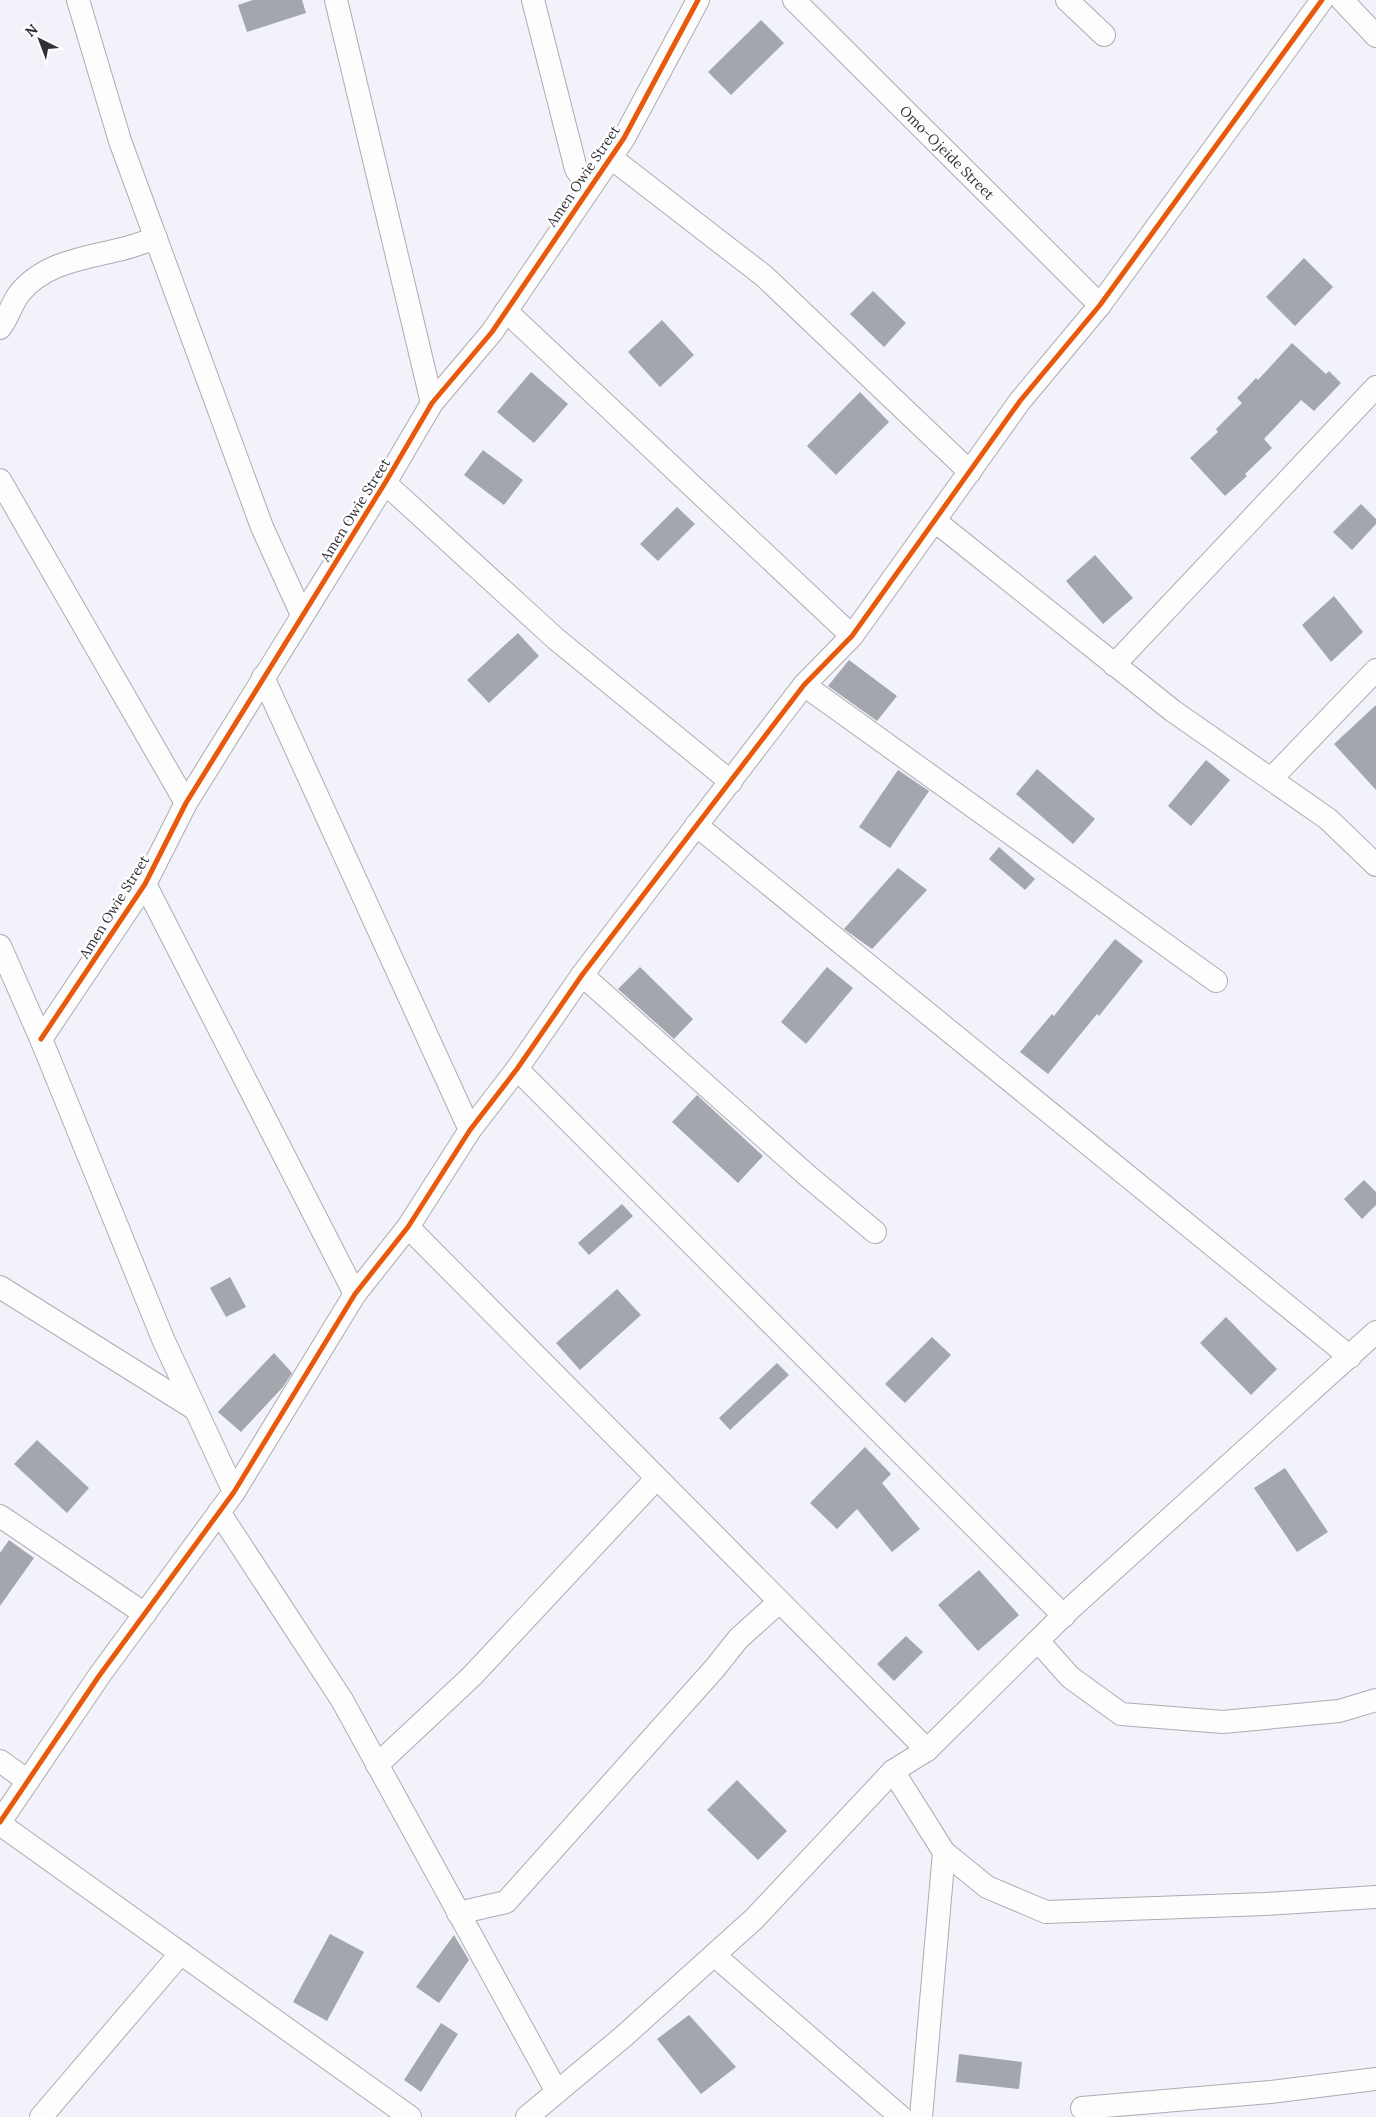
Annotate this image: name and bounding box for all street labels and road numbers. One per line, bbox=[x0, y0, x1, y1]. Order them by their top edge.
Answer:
street label: Omo-Ojeide Street bbox=[896, 102, 998, 204]
street label: Amen Owie Street bbox=[542, 121, 624, 231]
street label: Amen Owie Street bbox=[315, 455, 394, 566]
street label: Amen Owie Street bbox=[74, 852, 153, 963]

